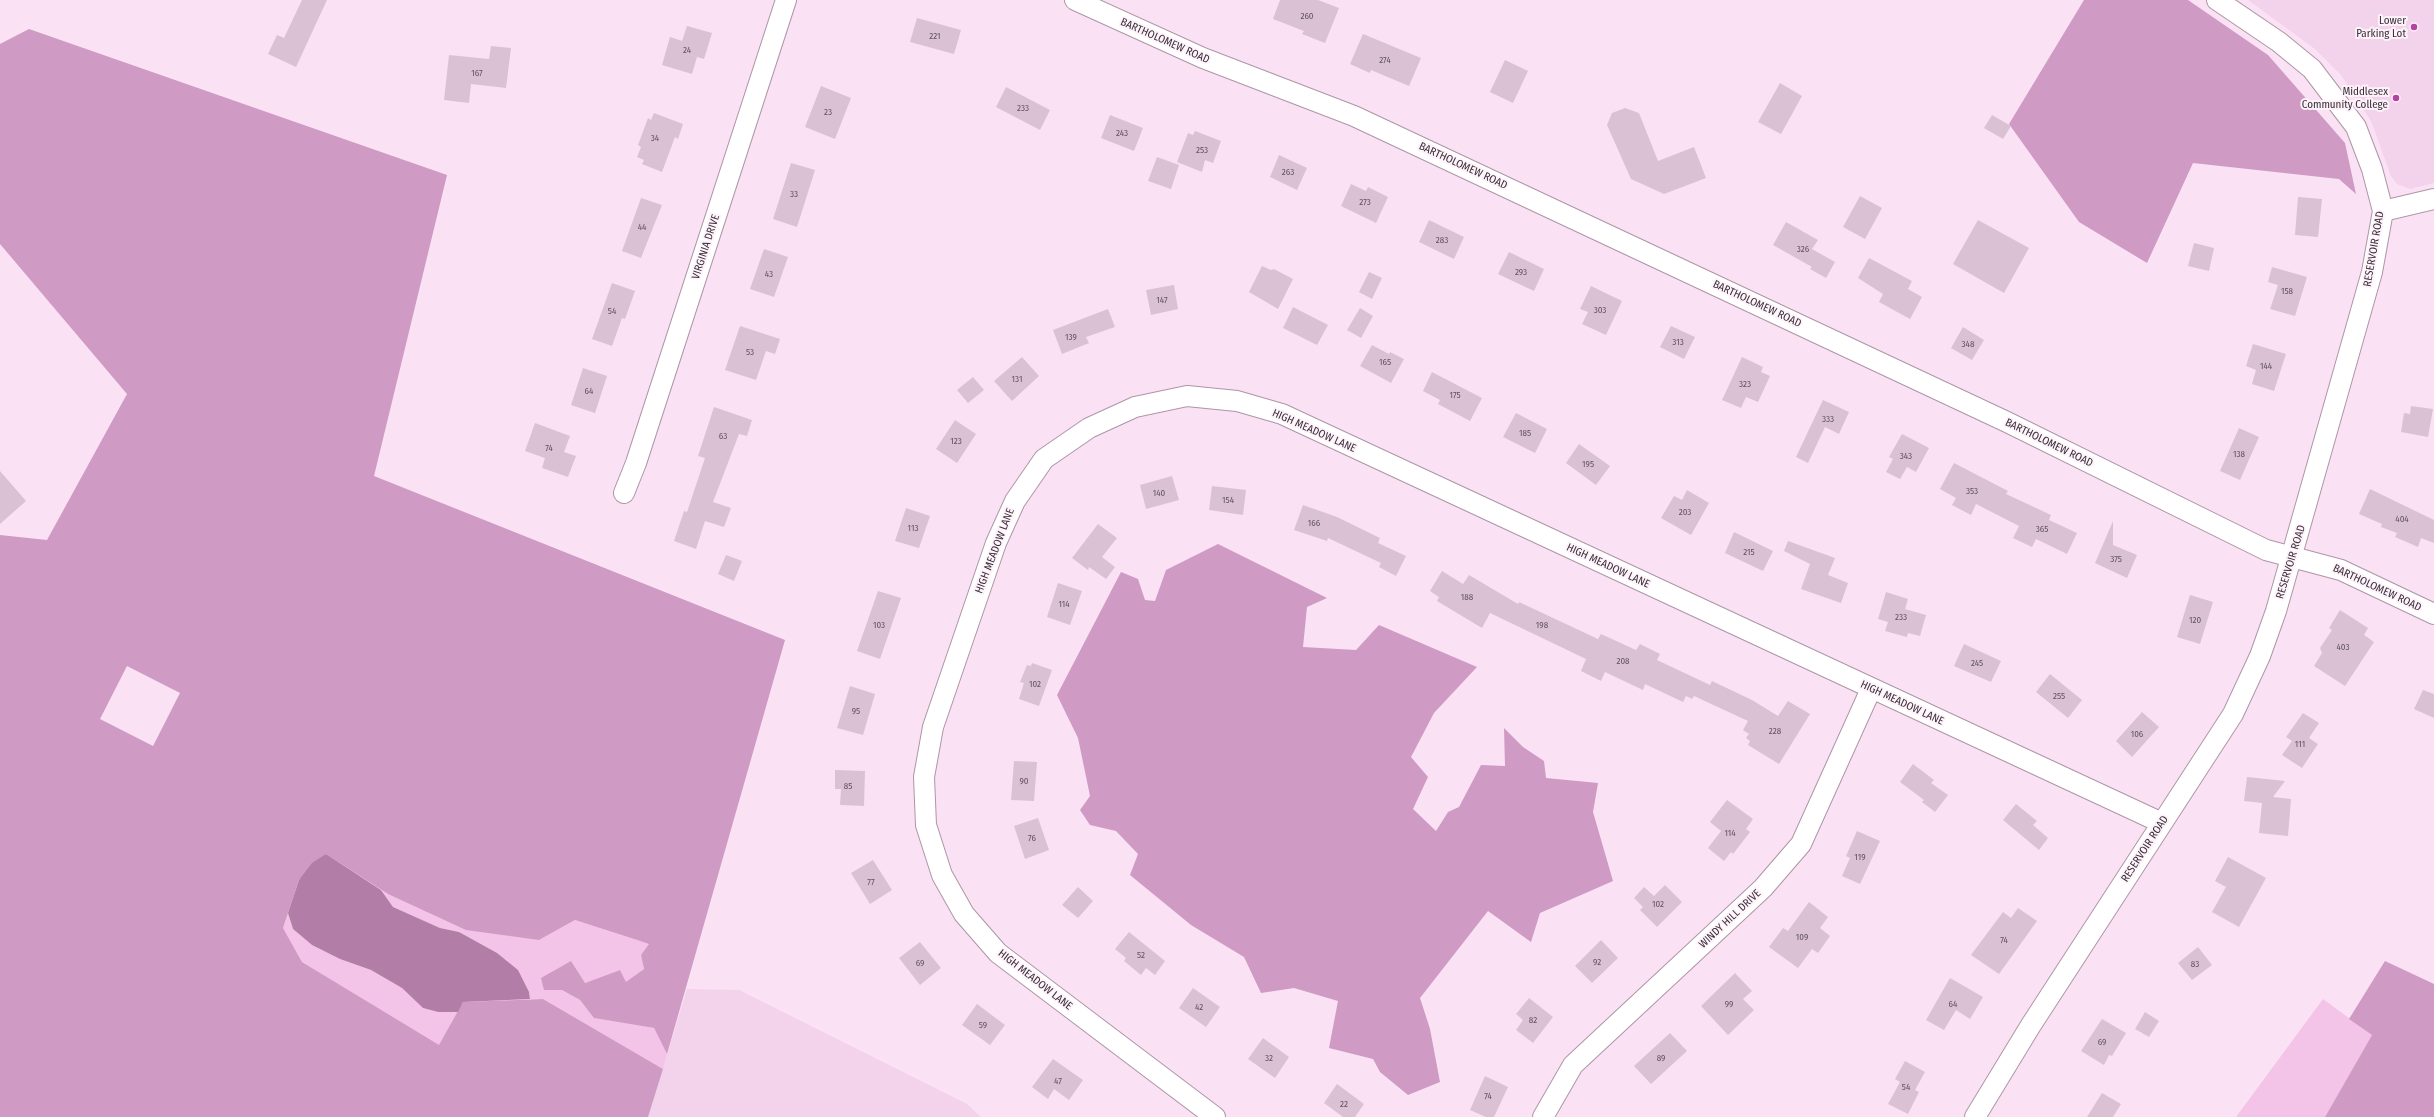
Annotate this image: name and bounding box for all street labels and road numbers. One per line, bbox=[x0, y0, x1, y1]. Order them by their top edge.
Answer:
street label: BARTHOLOMEW ROAD bbox=[1118, 15, 1212, 67]
street label: BARTHOLOMEW ROAD bbox=[1417, 140, 1509, 192]
street label: RESERVOIR ROAD bbox=[2361, 210, 2387, 288]
street label: VIRGINIA DRIVE bbox=[689, 213, 723, 281]
street label: BARTHOLOMEW ROAD bbox=[1711, 278, 1803, 330]
street label: HIGH MEADOW LANE bbox=[1270, 407, 1358, 455]
street label: BARTHOLOMEW ROAD bbox=[2003, 416, 2095, 470]
street label: HIGH MEADOW LANE bbox=[973, 506, 1017, 596]
street label: RESERVOIR ROAD bbox=[2274, 524, 2308, 600]
street label: HIGH MEADOW LANE bbox=[1564, 541, 1652, 591]
street label: BARTHOLOMEW ROAD bbox=[2331, 562, 2423, 614]
street label: HIGH MEADOW LANE bbox=[1858, 678, 1946, 728]
street label: RESERVOIR ROAD bbox=[2119, 813, 2171, 885]
street label: WINDY HILL DRIVE bbox=[1696, 887, 1764, 951]
street label: HIGH MEADOW LANE bbox=[995, 947, 1075, 1013]

